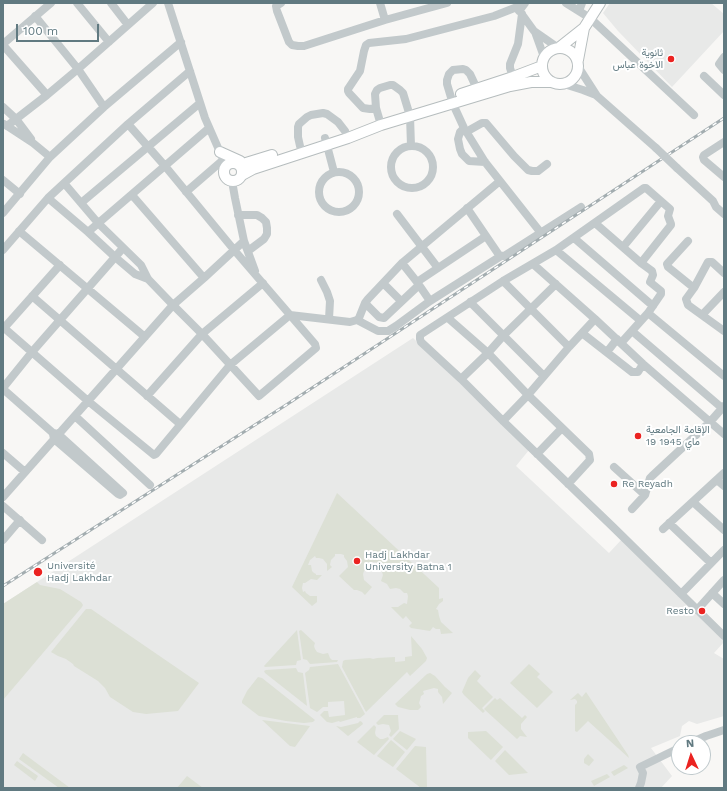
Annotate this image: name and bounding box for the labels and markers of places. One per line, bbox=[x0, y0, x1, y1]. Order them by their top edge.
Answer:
place label: ثانوية الاخوة عباس bbox=[613, 47, 663, 70]
marker: ثانوية الاخوة عباس bbox=[666, 54, 676, 64]
place label: الإقامة الجامعية 19 ماي 1945 bbox=[646, 424, 710, 448]
marker: الإقامة الجامعية 19 ماي 1945 bbox=[633, 431, 643, 441]
place label: Re Reyadh bbox=[622, 478, 673, 490]
marker: Re Reyadh bbox=[609, 479, 619, 489]
place label: Hadj Lakhdar University Batna 1 bbox=[365, 549, 452, 572]
marker: Hadj Lakhdar University Batna 1 bbox=[352, 556, 362, 566]
place label: Université Hadj Lakhdar bbox=[47, 560, 112, 584]
marker: Université Hadj Lakhdar bbox=[32, 566, 44, 578]
place label: Resto bbox=[666, 605, 694, 617]
marker: Resto bbox=[697, 606, 707, 616]

